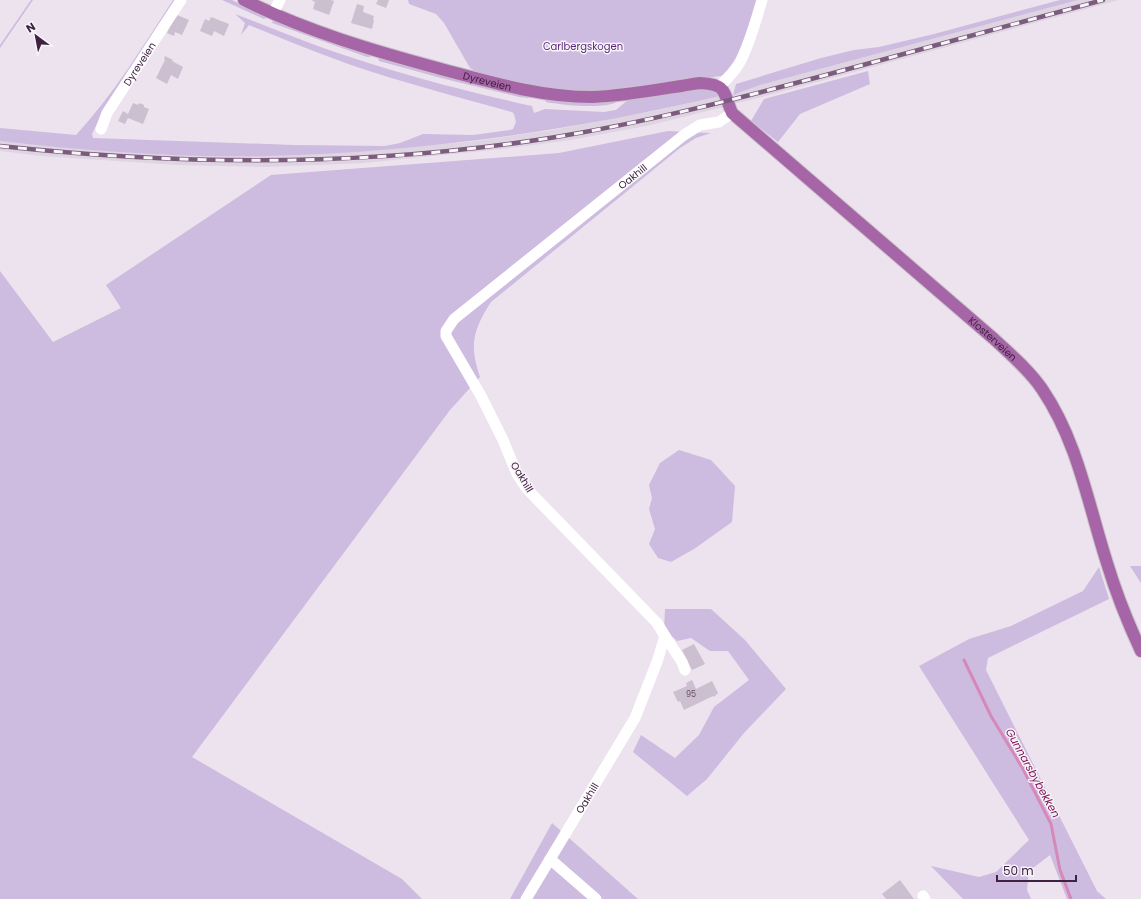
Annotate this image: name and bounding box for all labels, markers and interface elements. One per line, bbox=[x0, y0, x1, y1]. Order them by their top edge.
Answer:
north arrow bbox=[16, 16, 56, 56]
text: N bbox=[23, 19, 38, 36]
street label: Dyreveien bbox=[119, 39, 159, 89]
park label: Carlbergskogen bbox=[543, 39, 623, 54]
street label: Dyreveien bbox=[461, 68, 513, 94]
street label: Oakhill bbox=[615, 160, 650, 193]
street label: Klosterveien bbox=[965, 313, 1020, 364]
street label: Oakhill bbox=[507, 459, 537, 495]
house number: 95 bbox=[686, 689, 696, 700]
water label: Gunnarsbybekken bbox=[1002, 725, 1064, 821]
street label: Oakhill bbox=[572, 780, 602, 816]
scale bar bbox=[997, 857, 1076, 883]
text: 50 m bbox=[1003, 862, 1034, 879]

